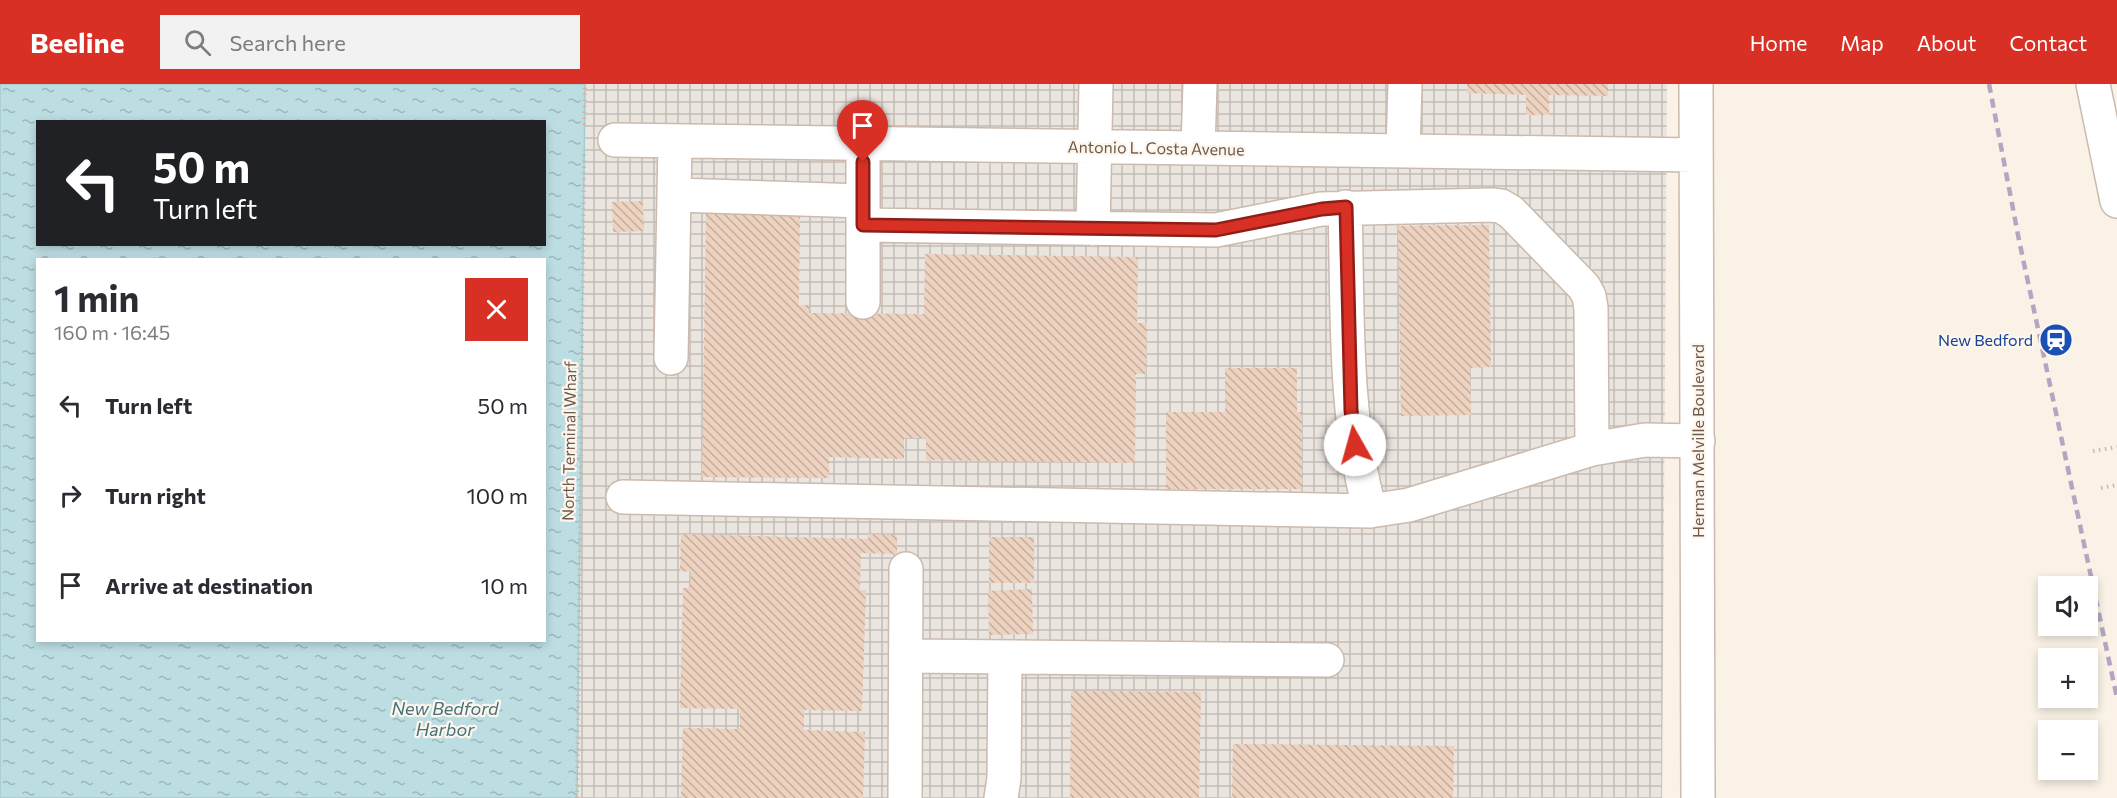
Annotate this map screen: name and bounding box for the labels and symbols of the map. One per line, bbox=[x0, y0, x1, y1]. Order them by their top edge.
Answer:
pin bbox=[837, 100, 888, 162]
street label: Antonio L. Costa Avenue bbox=[1067, 136, 1245, 159]
station icon: New Bedford bbox=[2038, 322, 2074, 358]
place label: New Bedford bbox=[1938, 330, 2033, 349]
street label: Herman Melville Boulevard bbox=[1688, 344, 1707, 538]
street label: North Terminal Wharf bbox=[558, 360, 579, 521]
position arrow bbox=[1323, 413, 1387, 477]
water label: New Bedford Harbor bbox=[392, 697, 499, 740]

